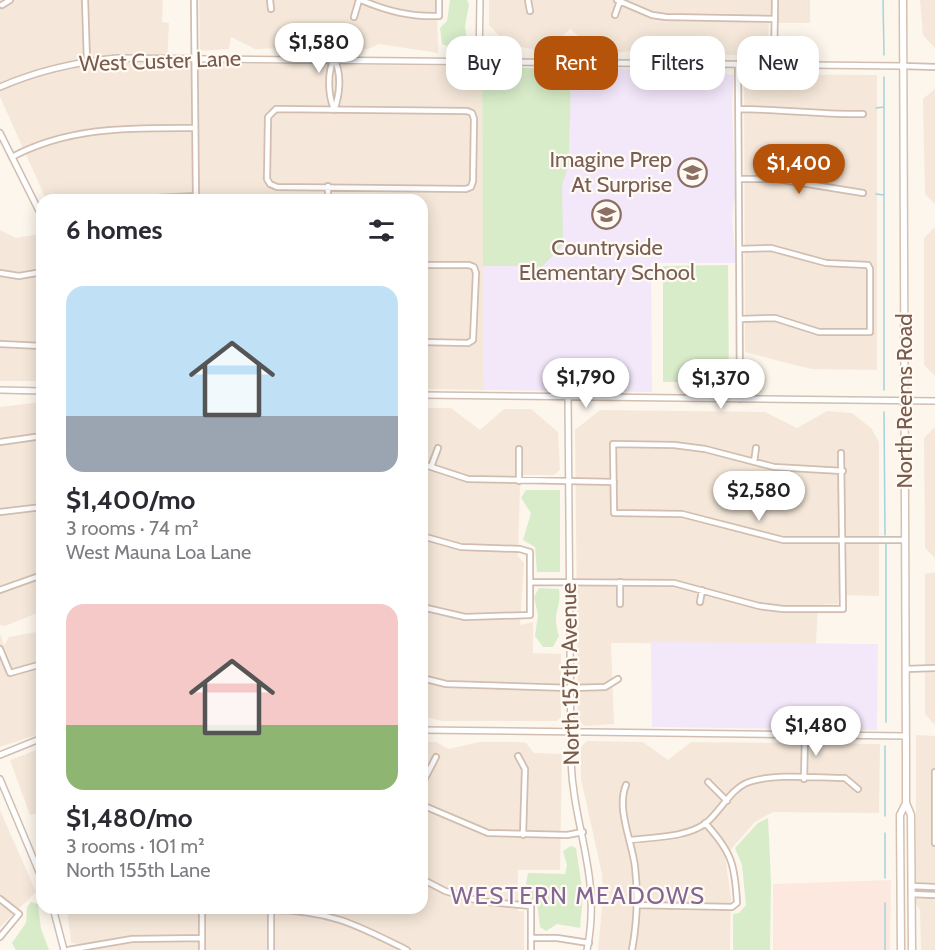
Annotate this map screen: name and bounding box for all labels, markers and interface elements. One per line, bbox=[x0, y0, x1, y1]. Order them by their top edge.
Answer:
pin: $1,580 bbox=[270, 23, 368, 74]
text: $1,580 bbox=[289, 30, 349, 54]
chip: Buy bbox=[446, 36, 522, 90]
chip: Rent bbox=[534, 36, 618, 90]
chip: Filters bbox=[630, 36, 725, 90]
chip: New bbox=[737, 36, 819, 90]
street label: West Custer Lane bbox=[78, 45, 242, 77]
pin: $1,400 bbox=[750, 144, 848, 195]
place label: Imagine Prep At Surprise bbox=[550, 146, 672, 198]
text: $1,400 bbox=[767, 151, 831, 175]
school or university icon: Imagine Prep At Surprise bbox=[677, 156, 709, 188]
school or university icon: Countryside Elementary School bbox=[591, 199, 623, 231]
text: 6 homes bbox=[66, 214, 163, 246]
icon: filters bbox=[365, 214, 398, 247]
place label: Countryside Elementary School bbox=[519, 234, 696, 286]
street label: North Reems Road bbox=[891, 314, 918, 488]
icon: home bbox=[178, 325, 286, 433]
pin: $1,790 bbox=[537, 358, 635, 409]
pin: $1,370 bbox=[672, 359, 770, 410]
text: $1,790 bbox=[556, 365, 616, 389]
text: $1,370 bbox=[692, 366, 750, 390]
pin: $2,580 bbox=[710, 471, 808, 522]
text: $2,580 bbox=[727, 478, 791, 502]
text: $1,400/mo bbox=[66, 484, 195, 516]
text: 3 rooms · 74 m² bbox=[66, 516, 199, 540]
text: West Mauna Loa Lane bbox=[66, 540, 251, 564]
street label: North 157th Avenue bbox=[555, 582, 585, 766]
icon: home bbox=[178, 643, 286, 751]
pin: $1,480 bbox=[767, 706, 865, 757]
text: $1,480 bbox=[785, 713, 847, 737]
text: $1,480/mo bbox=[66, 802, 193, 834]
text: 3 rooms · 101 m² bbox=[66, 834, 205, 858]
text: North 155th Lane bbox=[66, 858, 210, 882]
district label: WESTERN MEADOWS bbox=[450, 881, 706, 910]

